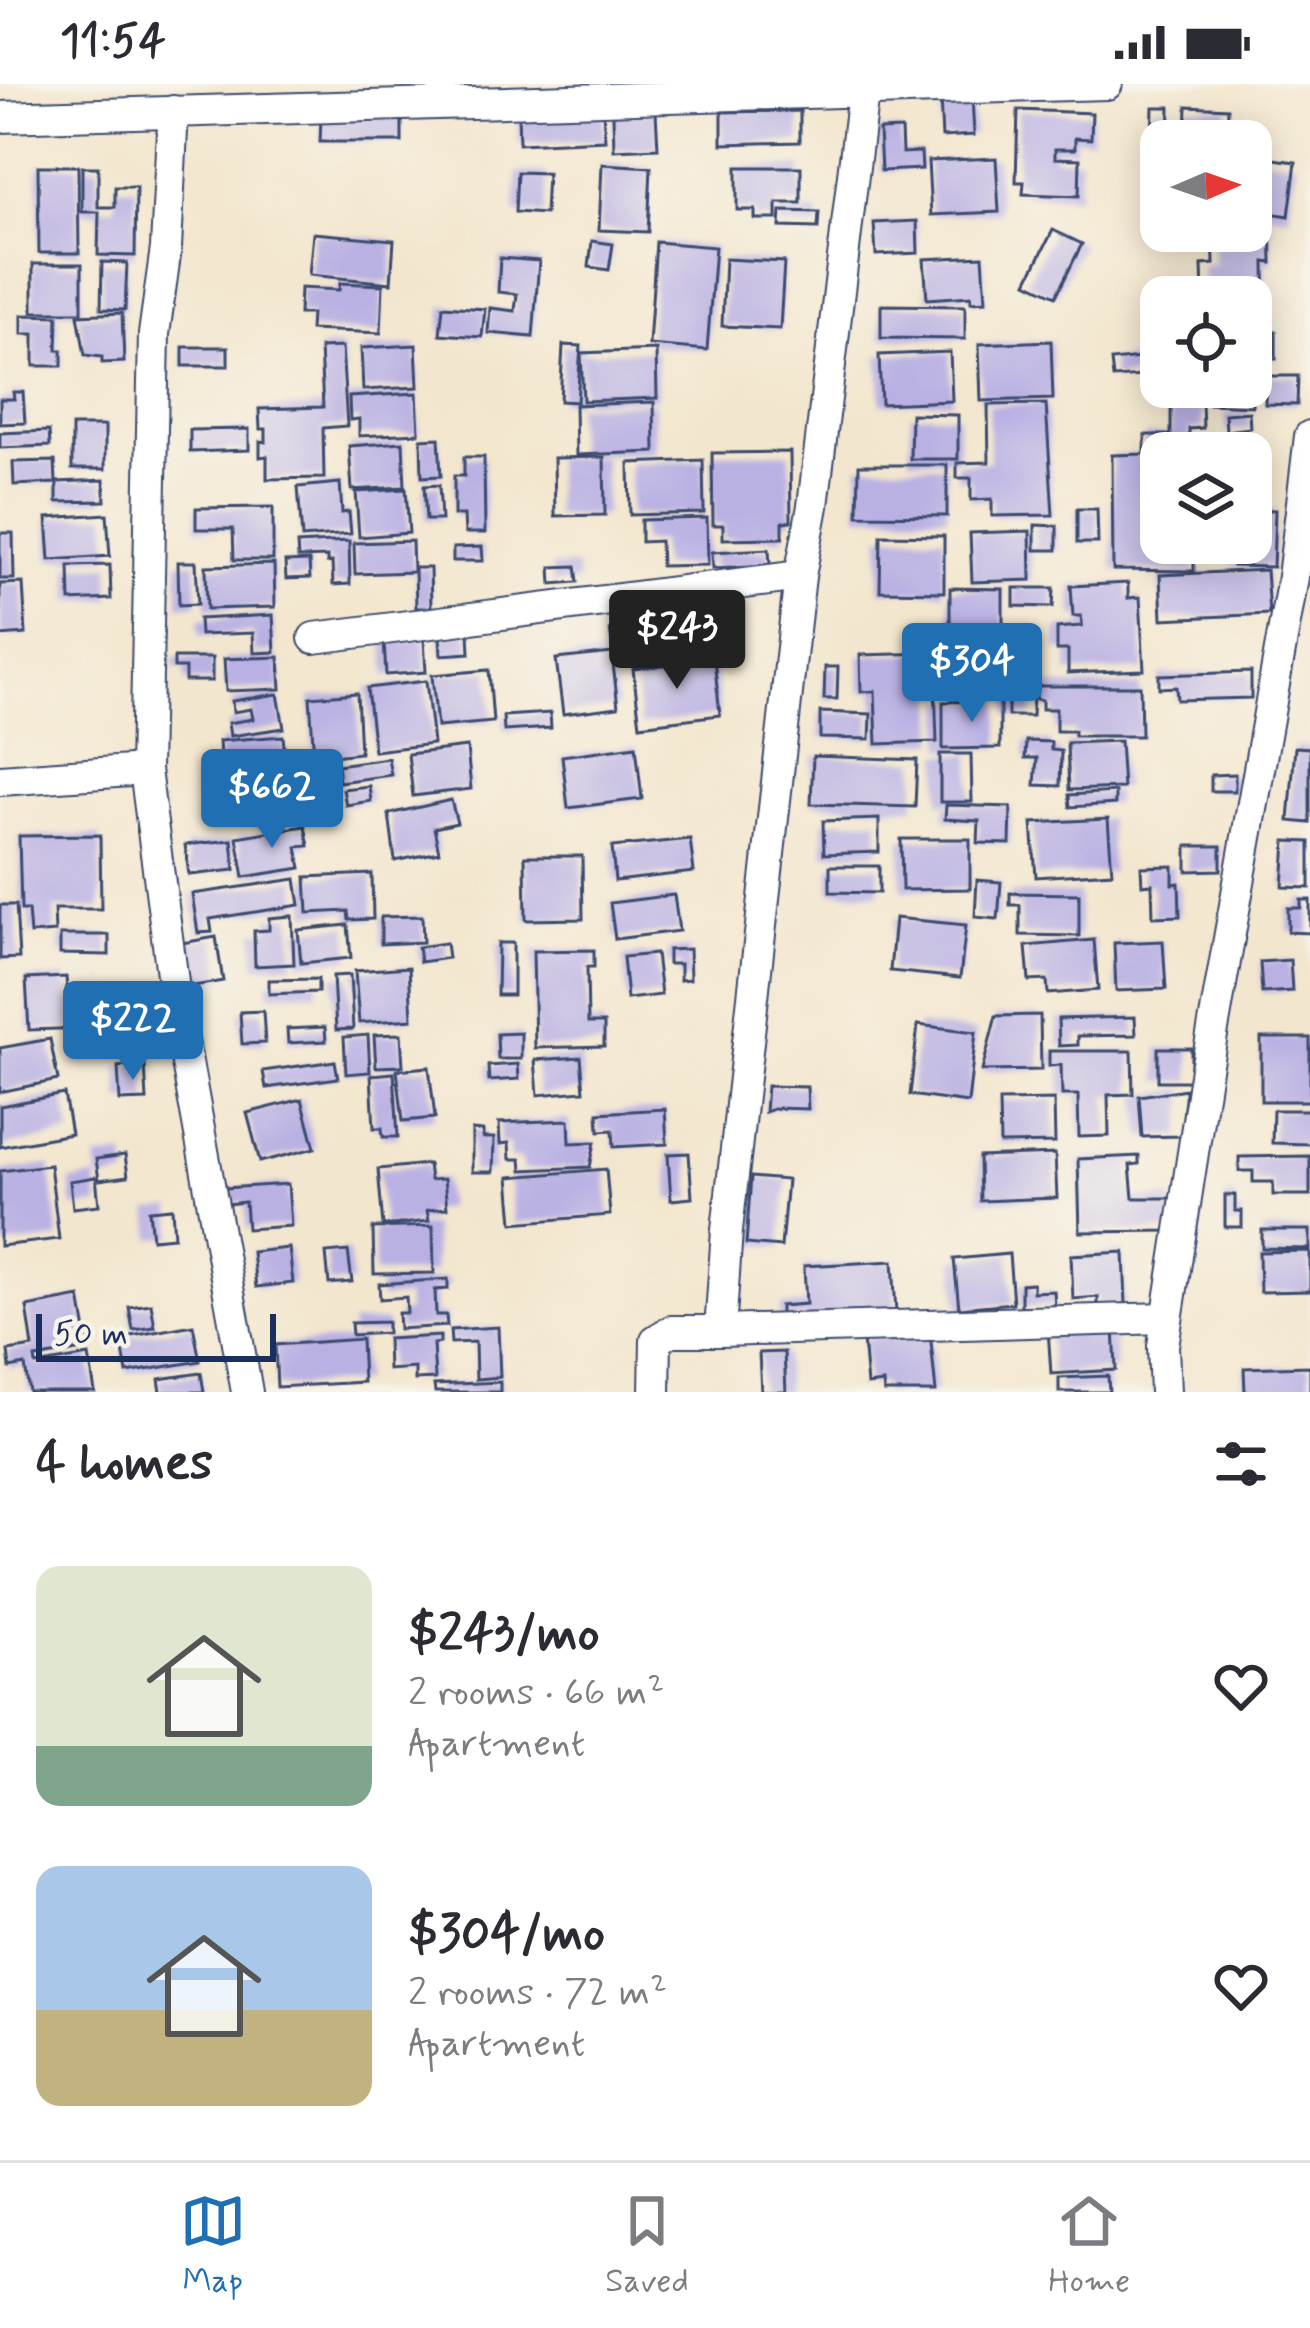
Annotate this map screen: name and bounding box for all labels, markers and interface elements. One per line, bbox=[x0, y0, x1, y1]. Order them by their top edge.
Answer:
text: 11:54 bbox=[60, 13, 166, 72]
north arrow bbox=[1140, 120, 1272, 252]
map controls bbox=[1140, 120, 1272, 564]
button: locate bbox=[1140, 276, 1272, 408]
button: layers bbox=[1140, 432, 1272, 564]
pin: $243 bbox=[606, 590, 748, 692]
text: $243 bbox=[636, 603, 718, 654]
pin: $304 bbox=[901, 623, 1043, 725]
text: $304 bbox=[929, 636, 1015, 687]
pin: $662 bbox=[201, 749, 343, 851]
text: $662 bbox=[228, 762, 316, 813]
pin: $222 bbox=[62, 981, 204, 1083]
text: $222 bbox=[90, 994, 176, 1045]
scale bar bbox=[36, 1308, 276, 1361]
text: 50 m bbox=[54, 1313, 128, 1357]
text: 4 homes bbox=[36, 1431, 213, 1497]
icon: filters bbox=[1208, 1431, 1274, 1497]
text: $243/mo bbox=[408, 1602, 599, 1668]
icon: home bbox=[132, 1614, 276, 1758]
icon: heart bbox=[1208, 1653, 1274, 1719]
text: 2 rooms · 66 m² bbox=[408, 1668, 664, 1719]
text: Apartment bbox=[408, 1719, 585, 1770]
text: $304/mo bbox=[408, 1902, 605, 1968]
icon: home bbox=[132, 1914, 276, 2058]
icon: heart bbox=[1208, 1953, 1274, 2019]
text: 2 rooms · 72 m² bbox=[408, 1968, 667, 2019]
text: Apartment bbox=[408, 2019, 585, 2070]
tab: Map bbox=[180, 2188, 246, 2304]
tab: Saved bbox=[605, 2188, 689, 2304]
tab: Home bbox=[1048, 2188, 1130, 2304]

